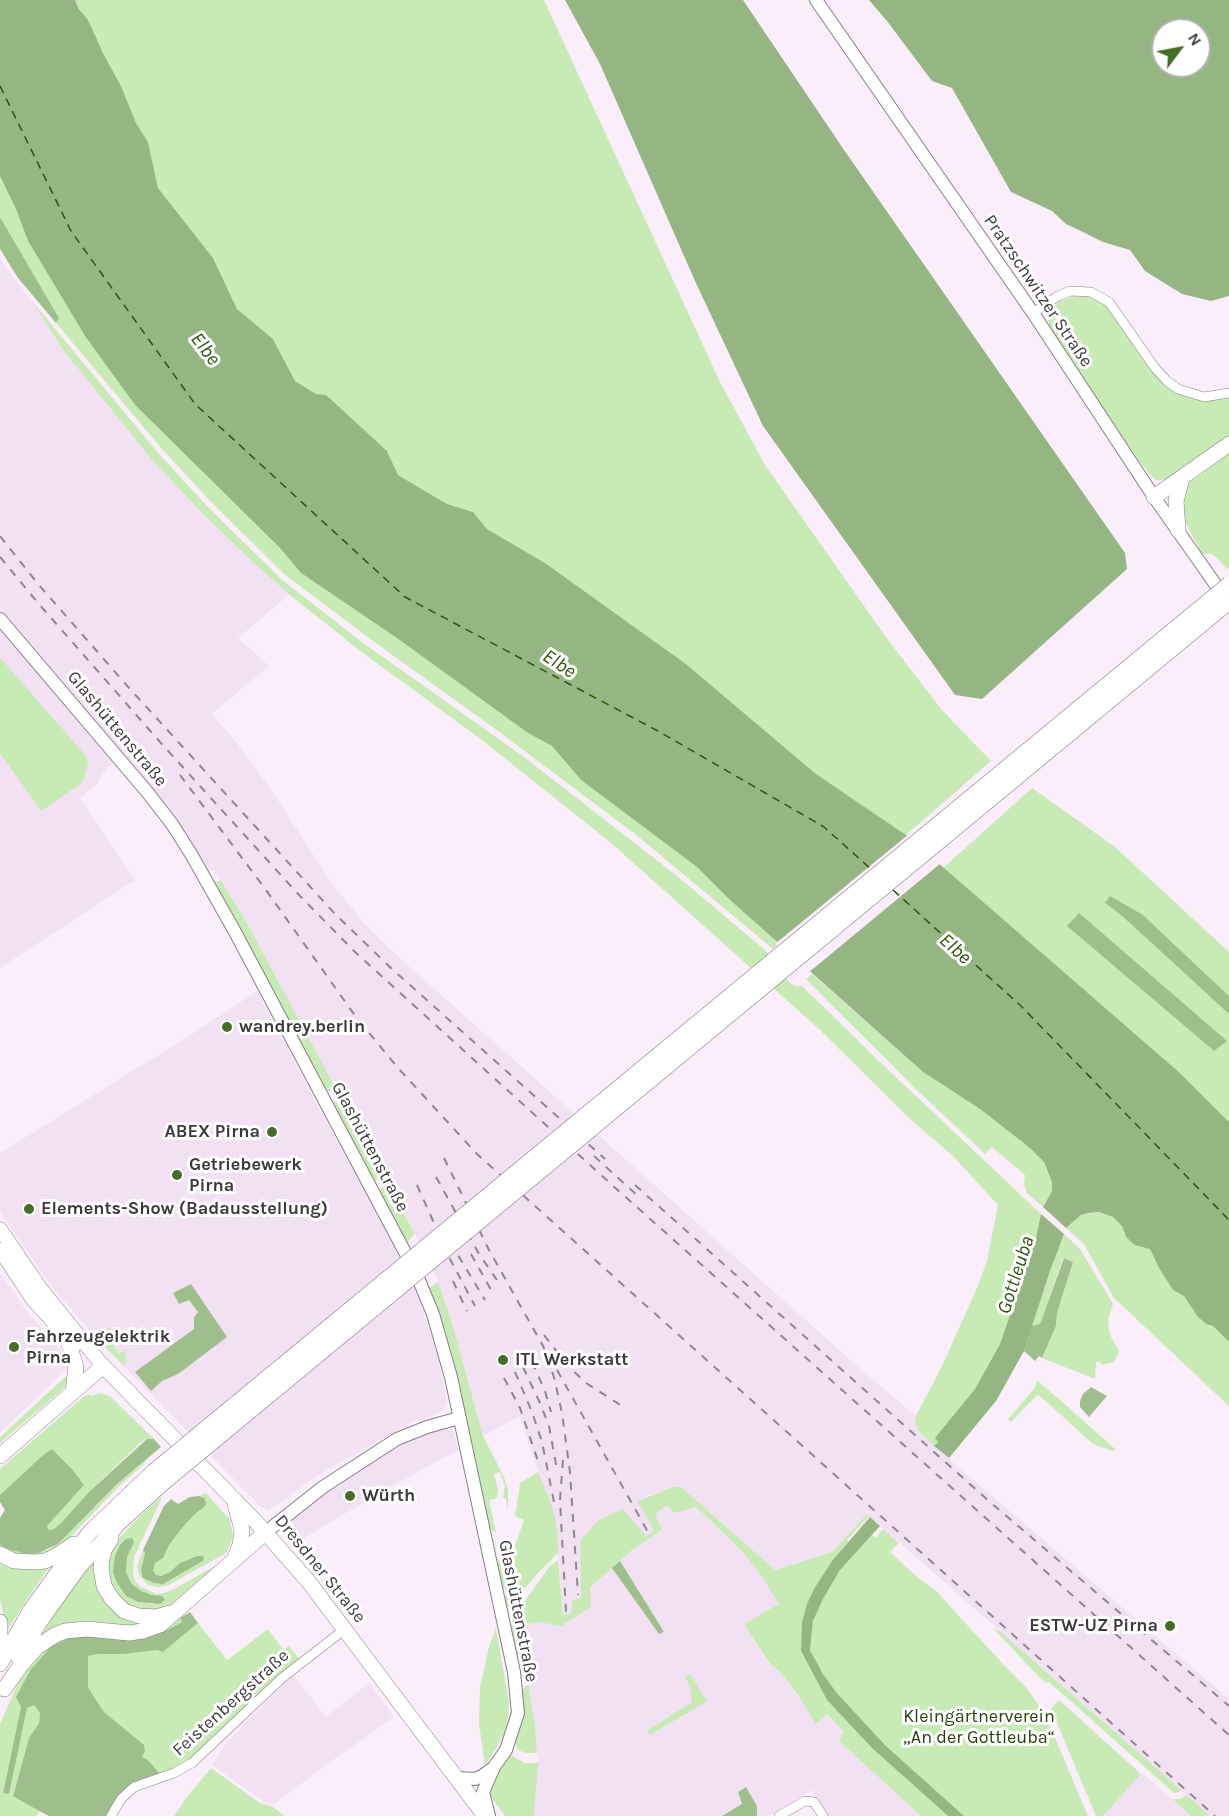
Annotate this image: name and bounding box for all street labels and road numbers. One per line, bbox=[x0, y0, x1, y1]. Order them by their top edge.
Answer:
street label: Pratzschwitzer Straße bbox=[979, 211, 1097, 371]
street label: Glashüttenstraße bbox=[62, 667, 172, 791]
street label: Glashüttenstraße bbox=[327, 1078, 413, 1216]
street label: Dresdner Straße bbox=[270, 1511, 370, 1627]
street label: Glashüttenstraße bbox=[494, 1538, 542, 1684]
street label: Feistenbergstraße bbox=[168, 1645, 294, 1761]

